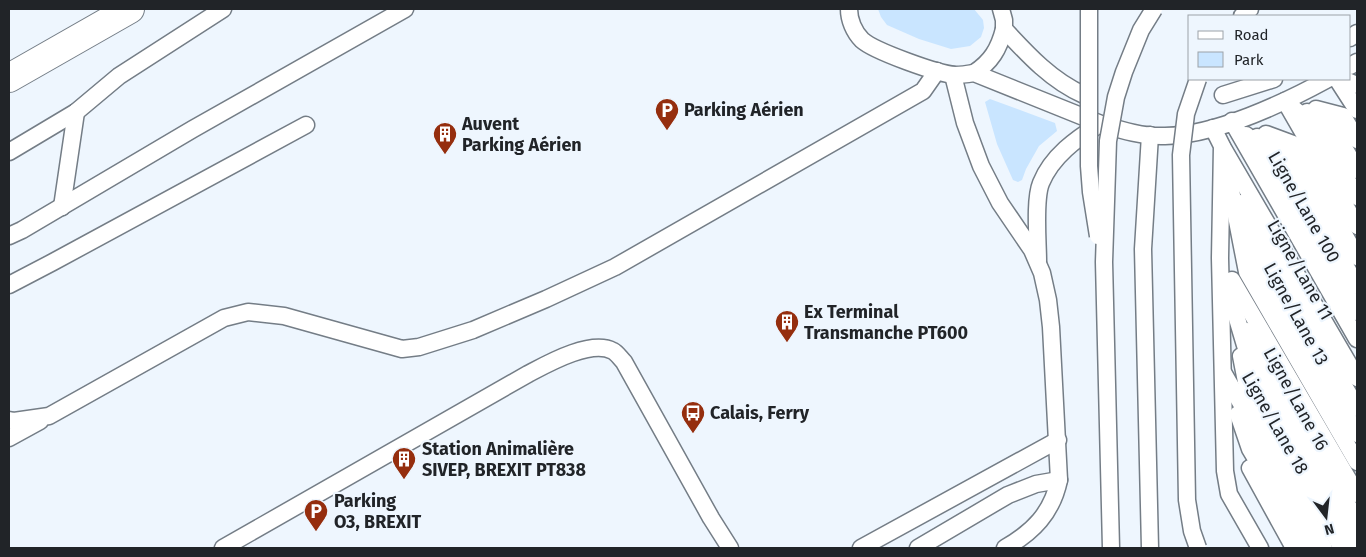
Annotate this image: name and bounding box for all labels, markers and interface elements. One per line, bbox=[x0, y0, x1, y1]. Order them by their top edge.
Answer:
legend bbox=[1188, 15, 1351, 80]
text: Road bbox=[1234, 26, 1269, 44]
text: Park bbox=[1234, 51, 1264, 69]
parking icon: Parking Aérien bbox=[654, 97, 680, 131]
place label: Parking Aérien bbox=[684, 99, 804, 121]
place label: Auvent Parking Aérien bbox=[461, 113, 582, 156]
building icon: Auvent Parking Aérien bbox=[432, 121, 458, 155]
street label: Ligne/Lane 100 bbox=[1263, 147, 1345, 267]
street label: Ligne/Lane 11 bbox=[1262, 216, 1338, 324]
street label: Ligne/Lane 13 bbox=[1259, 259, 1333, 369]
place label: Ex Terminal Transmanche PT600 bbox=[804, 301, 968, 344]
building icon: Ex Terminal Transmanche PT600 bbox=[774, 309, 800, 343]
street label: Ligne/Lane 16 bbox=[1259, 344, 1333, 454]
street label: Ligne/Lane 18 bbox=[1237, 368, 1313, 478]
bus stop icon: Calais, Ferry bbox=[680, 400, 706, 434]
place label: Calais, Ferry bbox=[710, 402, 810, 424]
place label: Station Animalière SIVEP, BREXIT PT838 bbox=[422, 438, 586, 481]
building icon: Station Animalière SIVEP, BREXIT PT838 bbox=[391, 446, 417, 480]
place label: Parking O3, BREXIT bbox=[334, 490, 421, 533]
north arrow bbox=[1301, 492, 1351, 542]
parking icon: Parking O3, BREXIT bbox=[303, 498, 329, 532]
text: N bbox=[1323, 520, 1336, 538]

